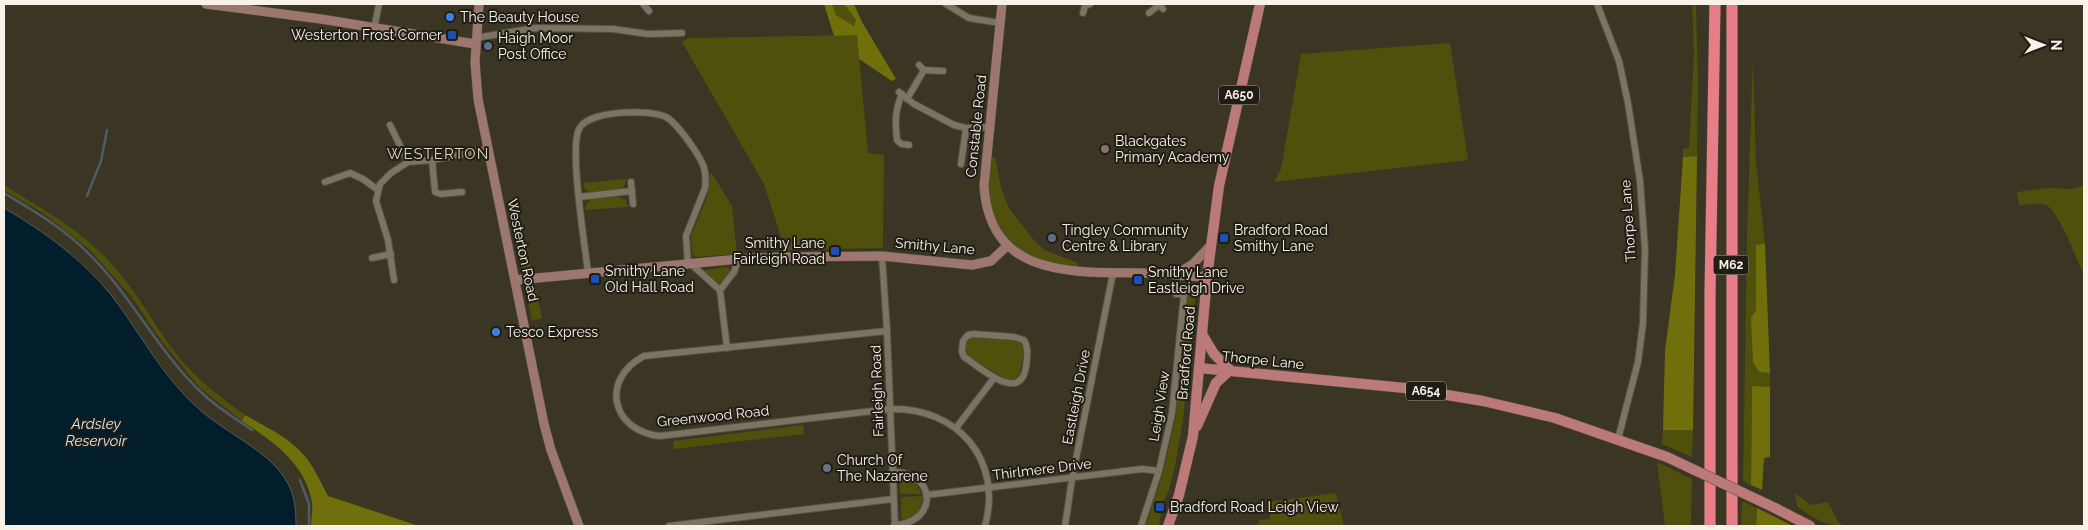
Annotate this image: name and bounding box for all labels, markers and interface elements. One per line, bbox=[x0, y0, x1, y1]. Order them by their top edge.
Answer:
place label: The Beauty House bbox=[460, 9, 579, 25]
marker: The Beauty House bbox=[444, 11, 456, 23]
north arrow bbox=[2018, 20, 2068, 70]
place label: Westerton Frost Corner bbox=[291, 27, 442, 43]
marker: Westerton Frost Corner bbox=[446, 29, 458, 41]
place label: Haigh Moor Post Office bbox=[498, 30, 573, 62]
marker: Haigh Moor Post Office bbox=[482, 40, 494, 52]
text: N bbox=[2048, 40, 2064, 50]
street label: Constable Road bbox=[963, 74, 989, 178]
road number: A650 bbox=[1219, 86, 1259, 104]
place label: Blackgates Primary Academy bbox=[1115, 133, 1230, 165]
marker: Blackgates Primary Academy bbox=[1099, 143, 1111, 155]
district label: WESTERTON bbox=[387, 145, 489, 163]
street label: Thorpe Lane bbox=[1617, 179, 1639, 263]
street label: Westerton Road bbox=[504, 197, 542, 303]
place label: Tingley Community Centre & Library bbox=[1062, 222, 1189, 254]
place label: Bradford Road Smithy Lane bbox=[1234, 222, 1328, 254]
marker: Tingley Community Centre & Library bbox=[1046, 232, 1058, 244]
marker: Bradford Road Smithy Lane bbox=[1218, 232, 1230, 244]
place label: Smithy Lane Fairleigh Road bbox=[733, 235, 825, 267]
street label: Smithy Lane bbox=[894, 235, 976, 257]
marker: Smithy Lane Fairleigh Road bbox=[829, 245, 841, 257]
road number: M62 bbox=[1714, 256, 1748, 274]
place label: Smithy Lane Old Hall Road bbox=[605, 263, 694, 295]
place label: Smithy Lane Eastleigh Drive bbox=[1148, 264, 1244, 296]
marker: Smithy Lane Old Hall Road bbox=[589, 273, 601, 285]
marker: Smithy Lane Eastleigh Drive bbox=[1132, 274, 1144, 286]
street label: Bradford Road bbox=[1174, 306, 1198, 400]
place label: Tesco Express bbox=[506, 324, 598, 340]
marker: Tesco Express bbox=[490, 326, 502, 338]
street label: Fairleigh Road bbox=[867, 345, 887, 437]
street label: Eastleigh Drive bbox=[1059, 348, 1093, 446]
street label: Thorpe Lane bbox=[1221, 348, 1305, 372]
street label: Leigh View bbox=[1146, 369, 1173, 442]
road number: A654 bbox=[1406, 382, 1446, 401]
street label: Greenwood Road bbox=[656, 402, 770, 430]
water label: Ardsley Reservoir bbox=[65, 415, 128, 450]
place label: Church Of The Nazarene bbox=[837, 452, 928, 484]
street label: Thirlmere Drive bbox=[992, 455, 1092, 483]
marker: Church Of The Nazarene bbox=[821, 462, 833, 474]
place label: Bradford Road Leigh View bbox=[1170, 499, 1339, 515]
marker: Bradford Road Leigh View bbox=[1154, 501, 1166, 513]

